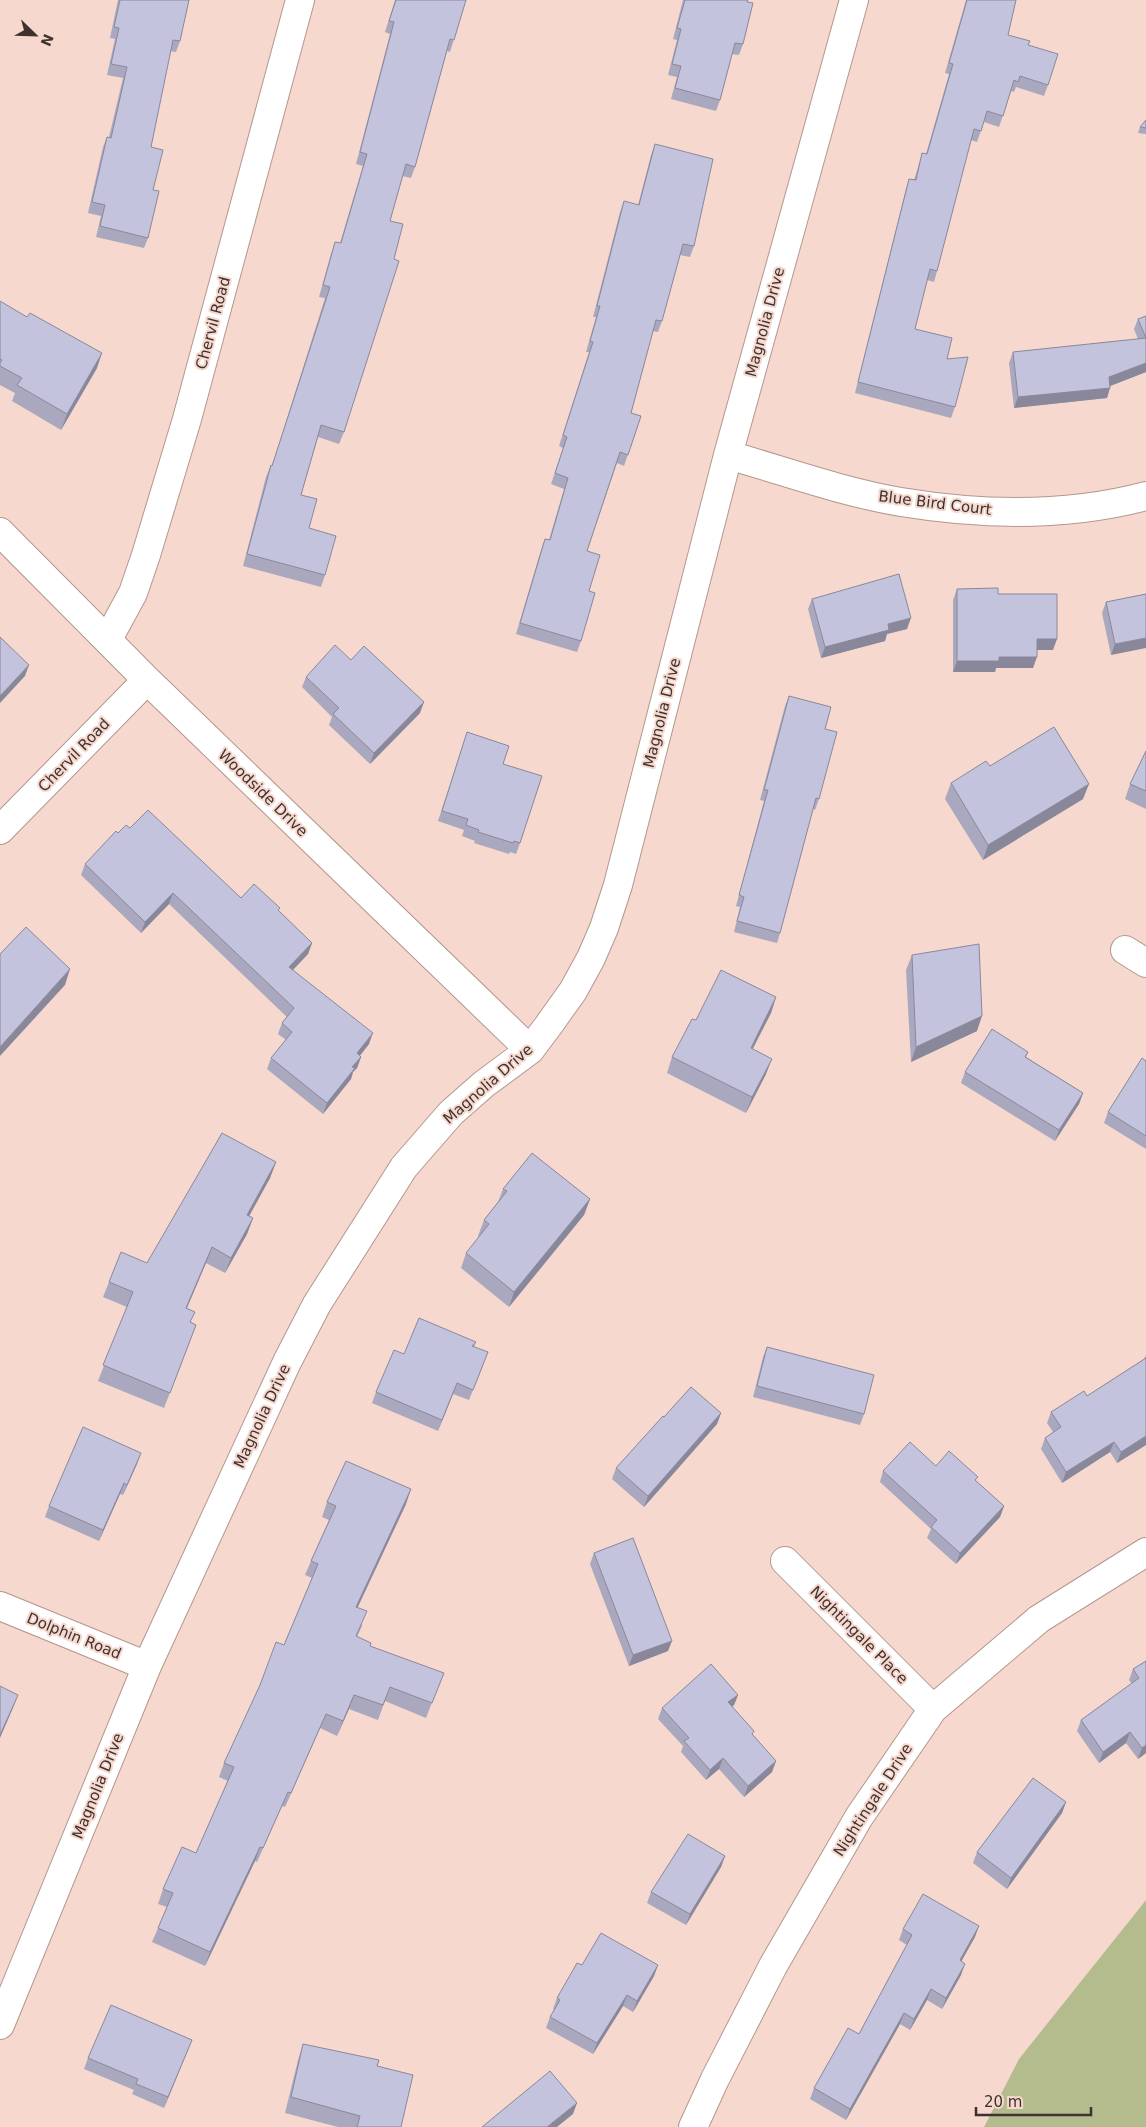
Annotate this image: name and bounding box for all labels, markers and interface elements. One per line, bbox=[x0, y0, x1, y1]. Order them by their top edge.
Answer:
north arrow bbox=[10, 10, 60, 60]
text: N bbox=[37, 32, 57, 49]
street label: Magnolia Drive bbox=[742, 265, 788, 379]
street label: Chervil Road bbox=[192, 275, 234, 371]
street label: Blue Bird Court bbox=[877, 487, 993, 519]
street label: Magnolia Drive bbox=[640, 656, 684, 770]
street label: Chervil Road bbox=[35, 715, 113, 795]
street label: Woodside Drive bbox=[215, 746, 311, 840]
street label: Magnolia Drive bbox=[440, 1040, 536, 1128]
street label: Magnolia Drive bbox=[230, 1361, 294, 1471]
street label: Nightingale Place bbox=[806, 1582, 912, 1688]
street label: Dolphin Road bbox=[24, 1609, 124, 1663]
street label: Magnolia Drive bbox=[69, 1730, 127, 1842]
street label: Nightingale Drive bbox=[830, 1740, 916, 1860]
scale bar bbox=[976, 2084, 1091, 2116]
text: 20 m bbox=[984, 2093, 1022, 2111]

